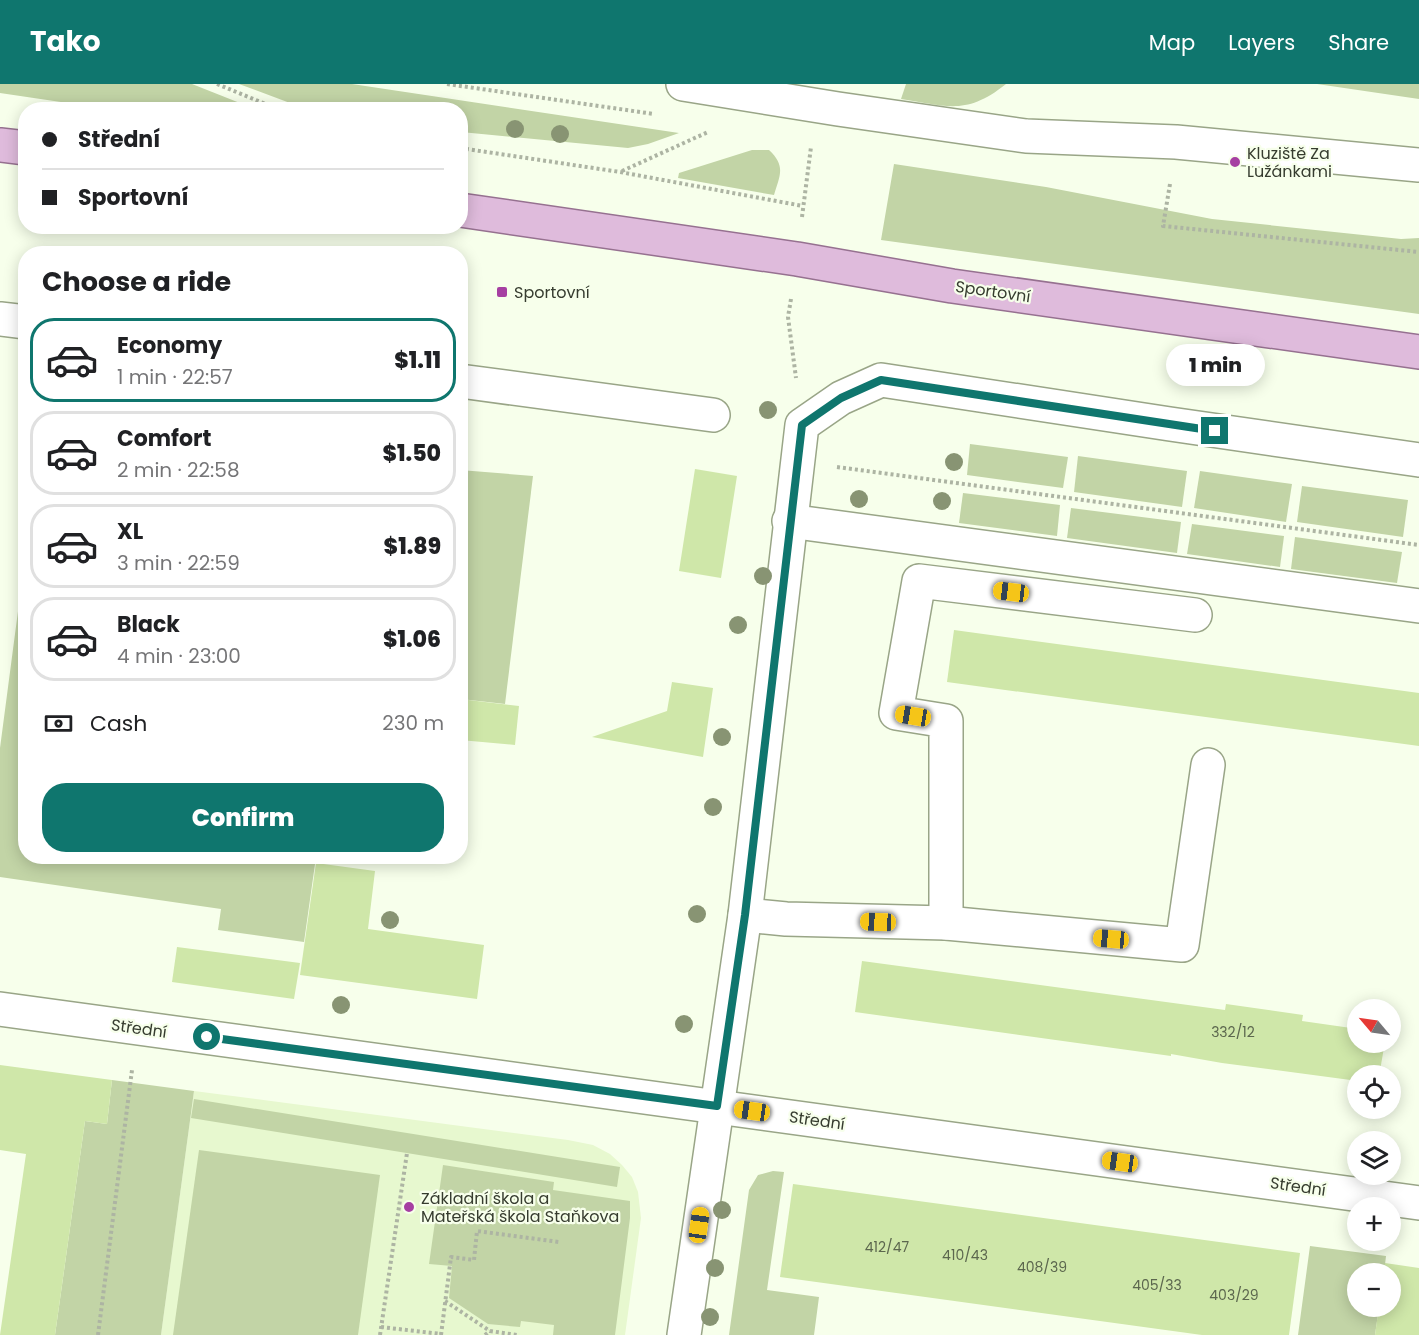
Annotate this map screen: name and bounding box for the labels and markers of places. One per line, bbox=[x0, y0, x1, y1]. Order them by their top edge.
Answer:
place label: Kluziště Za Lužánkami bbox=[1247, 142, 1332, 183]
marker: Kluziště Za Lužánkami bbox=[1228, 155, 1242, 169]
place label: Sportovní bbox=[514, 281, 590, 304]
marker: Sportovní bbox=[495, 285, 509, 299]
place label: Základní škola a Mateřská škola Staňkova bbox=[421, 1187, 619, 1228]
marker: Základní škola a Mateřská škola Staňkova bbox=[402, 1200, 416, 1214]

